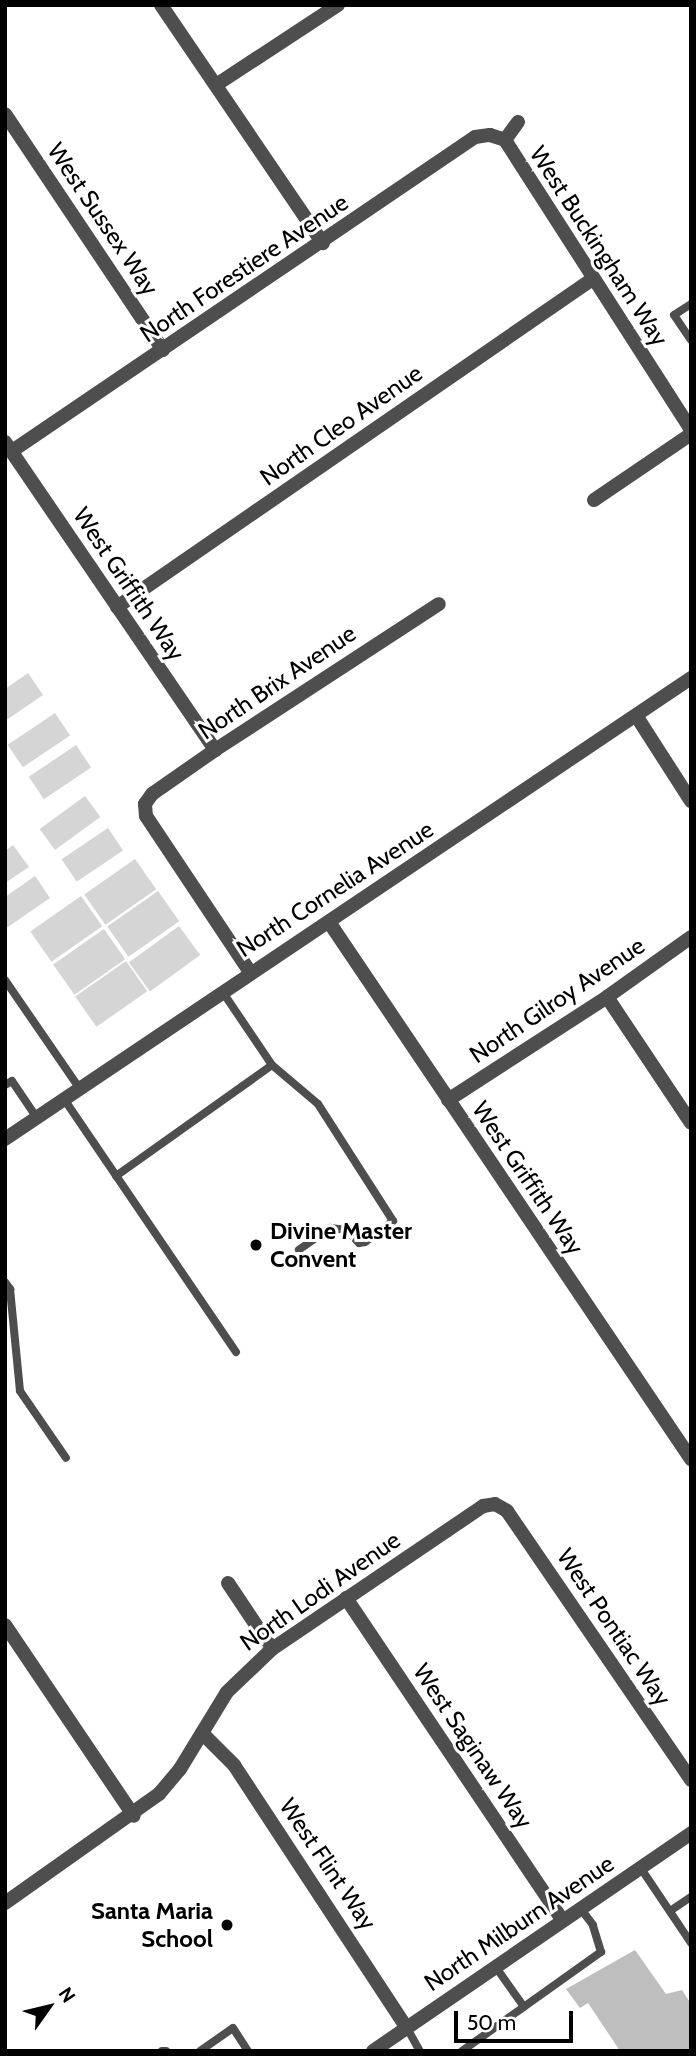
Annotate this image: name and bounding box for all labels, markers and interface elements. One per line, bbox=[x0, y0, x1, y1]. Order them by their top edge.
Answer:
street label: West Sussex Way bbox=[41, 137, 165, 301]
street label: West Buckingham Way bbox=[524, 141, 674, 351]
street label: North Forestiere Avenue bbox=[135, 188, 353, 348]
street label: North Cleo Avenue bbox=[254, 358, 428, 492]
street label: West Griffith Way bbox=[67, 502, 191, 666]
street label: North Brix Avenue bbox=[193, 619, 361, 745]
street label: North Cornelia Avenue bbox=[231, 815, 439, 963]
street label: North Gilroy Avenue bbox=[464, 931, 650, 1069]
street label: West Griffith Way bbox=[466, 1096, 590, 1260]
place label: Divine Master Convent bbox=[270, 1217, 412, 1273]
marker: Divine Master Convent bbox=[248, 1237, 264, 1253]
street label: North Lodi Avenue bbox=[234, 1525, 406, 1657]
street label: West Pontiac Way bbox=[551, 1543, 677, 1711]
street label: West Saginaw Way bbox=[407, 1658, 539, 1834]
street label: West Flint Way bbox=[273, 1793, 383, 1935]
street label: North Milburn Avenue bbox=[419, 1849, 619, 1997]
place label: Santa Maria School bbox=[91, 1897, 213, 1953]
marker: Santa Maria School bbox=[219, 1917, 235, 1933]
north arrow bbox=[14, 1972, 84, 2042]
text: N bbox=[54, 1983, 80, 2007]
scale bar bbox=[458, 1996, 577, 2040]
text: 50 m bbox=[467, 2010, 516, 2035]

